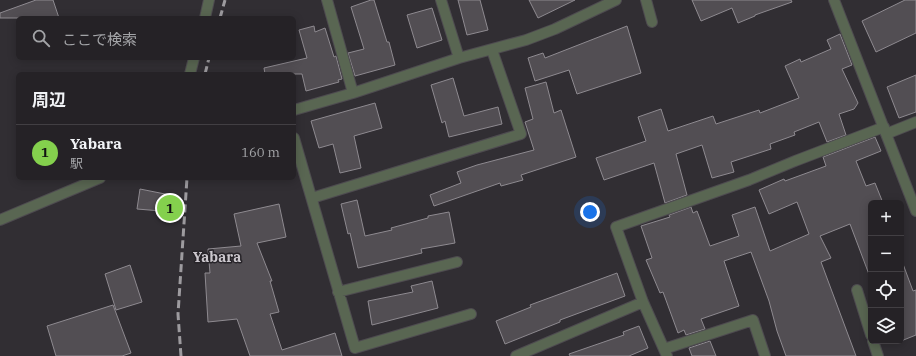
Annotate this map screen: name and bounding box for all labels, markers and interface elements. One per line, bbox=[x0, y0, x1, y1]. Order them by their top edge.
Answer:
search box bbox=[16, 16, 296, 60]
icon: search bbox=[30, 27, 52, 49]
text: ここで検索 bbox=[62, 30, 137, 49]
text: 周辺 bbox=[32, 89, 66, 111]
text: Yabara bbox=[70, 134, 122, 153]
text: 1 bbox=[41, 144, 49, 161]
text: 160 m bbox=[241, 144, 280, 161]
text: 駅 bbox=[70, 155, 83, 172]
pin: 1 bbox=[157, 193, 183, 223]
map controls bbox=[868, 200, 904, 344]
button: + bbox=[868, 200, 904, 236]
your location bbox=[580, 202, 600, 222]
button: − bbox=[868, 236, 904, 272]
district label: Yabara bbox=[193, 248, 241, 266]
button: locate bbox=[868, 272, 904, 308]
button: layers bbox=[868, 308, 904, 344]

